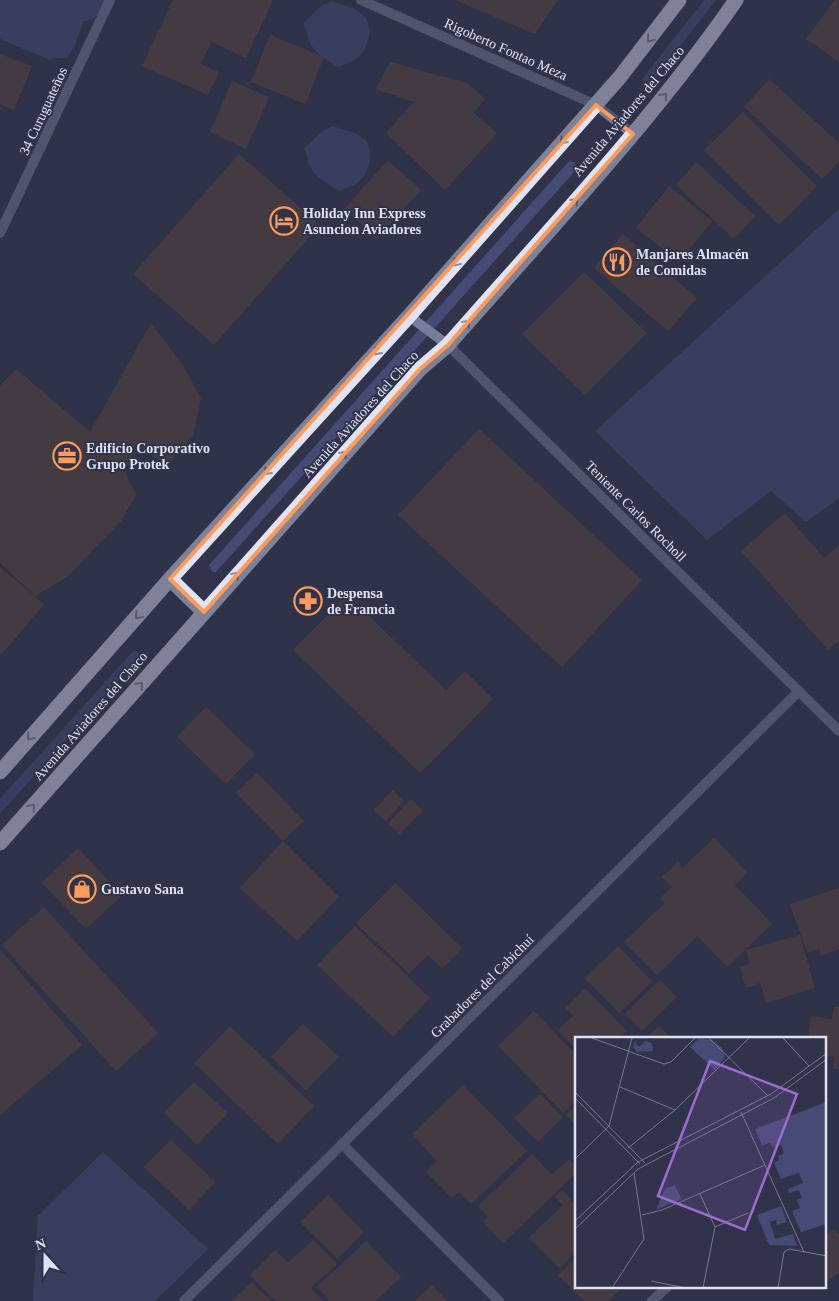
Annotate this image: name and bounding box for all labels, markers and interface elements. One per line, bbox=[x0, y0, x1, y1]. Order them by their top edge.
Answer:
street label: Rigoberto Fontao Meza bbox=[442, 16, 570, 84]
one-way arrow bbox=[647, 33, 655, 42]
street label: Avenida Aviadores del Chaco bbox=[569, 43, 687, 180]
street label: 34 Curuguateños bbox=[17, 65, 70, 158]
one-way arrow bbox=[658, 93, 666, 102]
one-way arrow bbox=[560, 136, 569, 145]
one-way arrow bbox=[569, 197, 578, 206]
hotel icon: Holiday Inn Express Asuncion Aviadores bbox=[269, 206, 299, 236]
place label: Holiday Inn Express Asuncion Aviadores bbox=[303, 206, 426, 237]
restaurant icon: Manjares Almacén de Comidas bbox=[602, 247, 632, 277]
place label: Manjares Almacén de Comidas bbox=[636, 247, 749, 278]
one-way arrow bbox=[453, 258, 462, 267]
one-way arrow bbox=[462, 319, 471, 328]
one-way arrow bbox=[374, 347, 383, 356]
street label: Avenida Aviadores del Chaco bbox=[299, 348, 421, 481]
office icon: Edificio Corporativo Grupo Protek bbox=[52, 441, 82, 471]
place label: Edificio Corporativo Grupo Protek bbox=[86, 441, 210, 472]
one-way arrow bbox=[339, 450, 348, 459]
street label: Teniente Carlos Rocholl bbox=[582, 458, 689, 565]
one-way arrow bbox=[264, 467, 273, 476]
one-way arrow bbox=[231, 572, 240, 581]
pharmacy icon: Despensa de Framcia bbox=[293, 586, 323, 616]
place label: Despensa de Framcia bbox=[327, 586, 395, 617]
one-way arrow bbox=[135, 610, 144, 619]
street label: Avenida Aviadores del Chaco bbox=[30, 649, 150, 784]
one-way arrow bbox=[134, 681, 143, 690]
one-way arrow bbox=[27, 732, 36, 741]
one-way arrow bbox=[26, 803, 35, 812]
shop icon: Gustavo Sana bbox=[67, 874, 97, 904]
place label: Gustavo Sana bbox=[101, 882, 184, 897]
street label: Grabadores del Cabichuí bbox=[428, 932, 537, 1041]
inset map bbox=[575, 1037, 826, 1288]
north arrow bbox=[20, 1231, 70, 1281]
text: N bbox=[33, 1236, 48, 1253]

